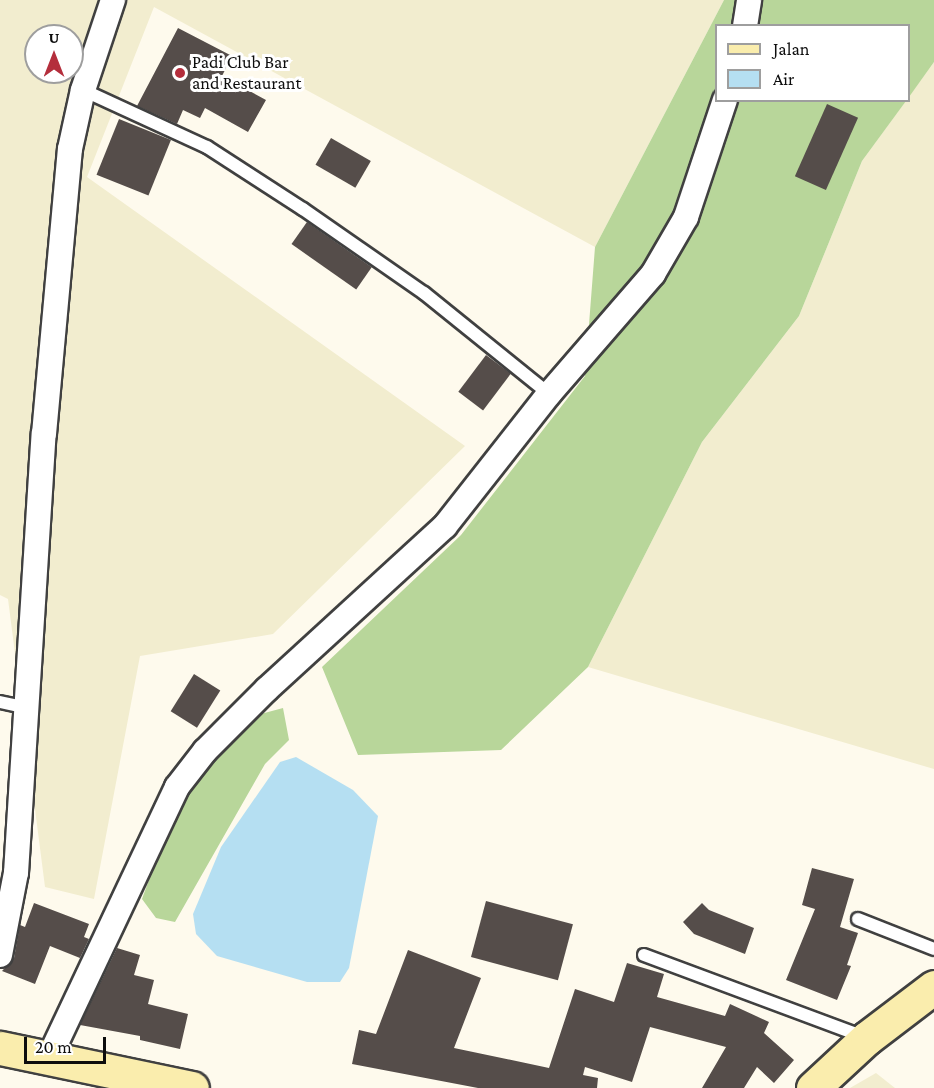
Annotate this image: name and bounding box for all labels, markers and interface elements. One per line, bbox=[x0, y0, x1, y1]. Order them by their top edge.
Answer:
north arrow bbox=[24, 24, 84, 84]
legend bbox=[715, 24, 910, 102]
text: U bbox=[49, 29, 59, 46]
text: Jalan bbox=[773, 39, 809, 59]
place label: Padi Club Bar and Restaurant bbox=[192, 52, 301, 94]
marker: Padi Club Bar and Restaurant bbox=[173, 66, 187, 80]
text: Air bbox=[773, 69, 794, 89]
scale bar bbox=[27, 1025, 110, 1063]
text: 20 m bbox=[35, 1037, 72, 1057]

